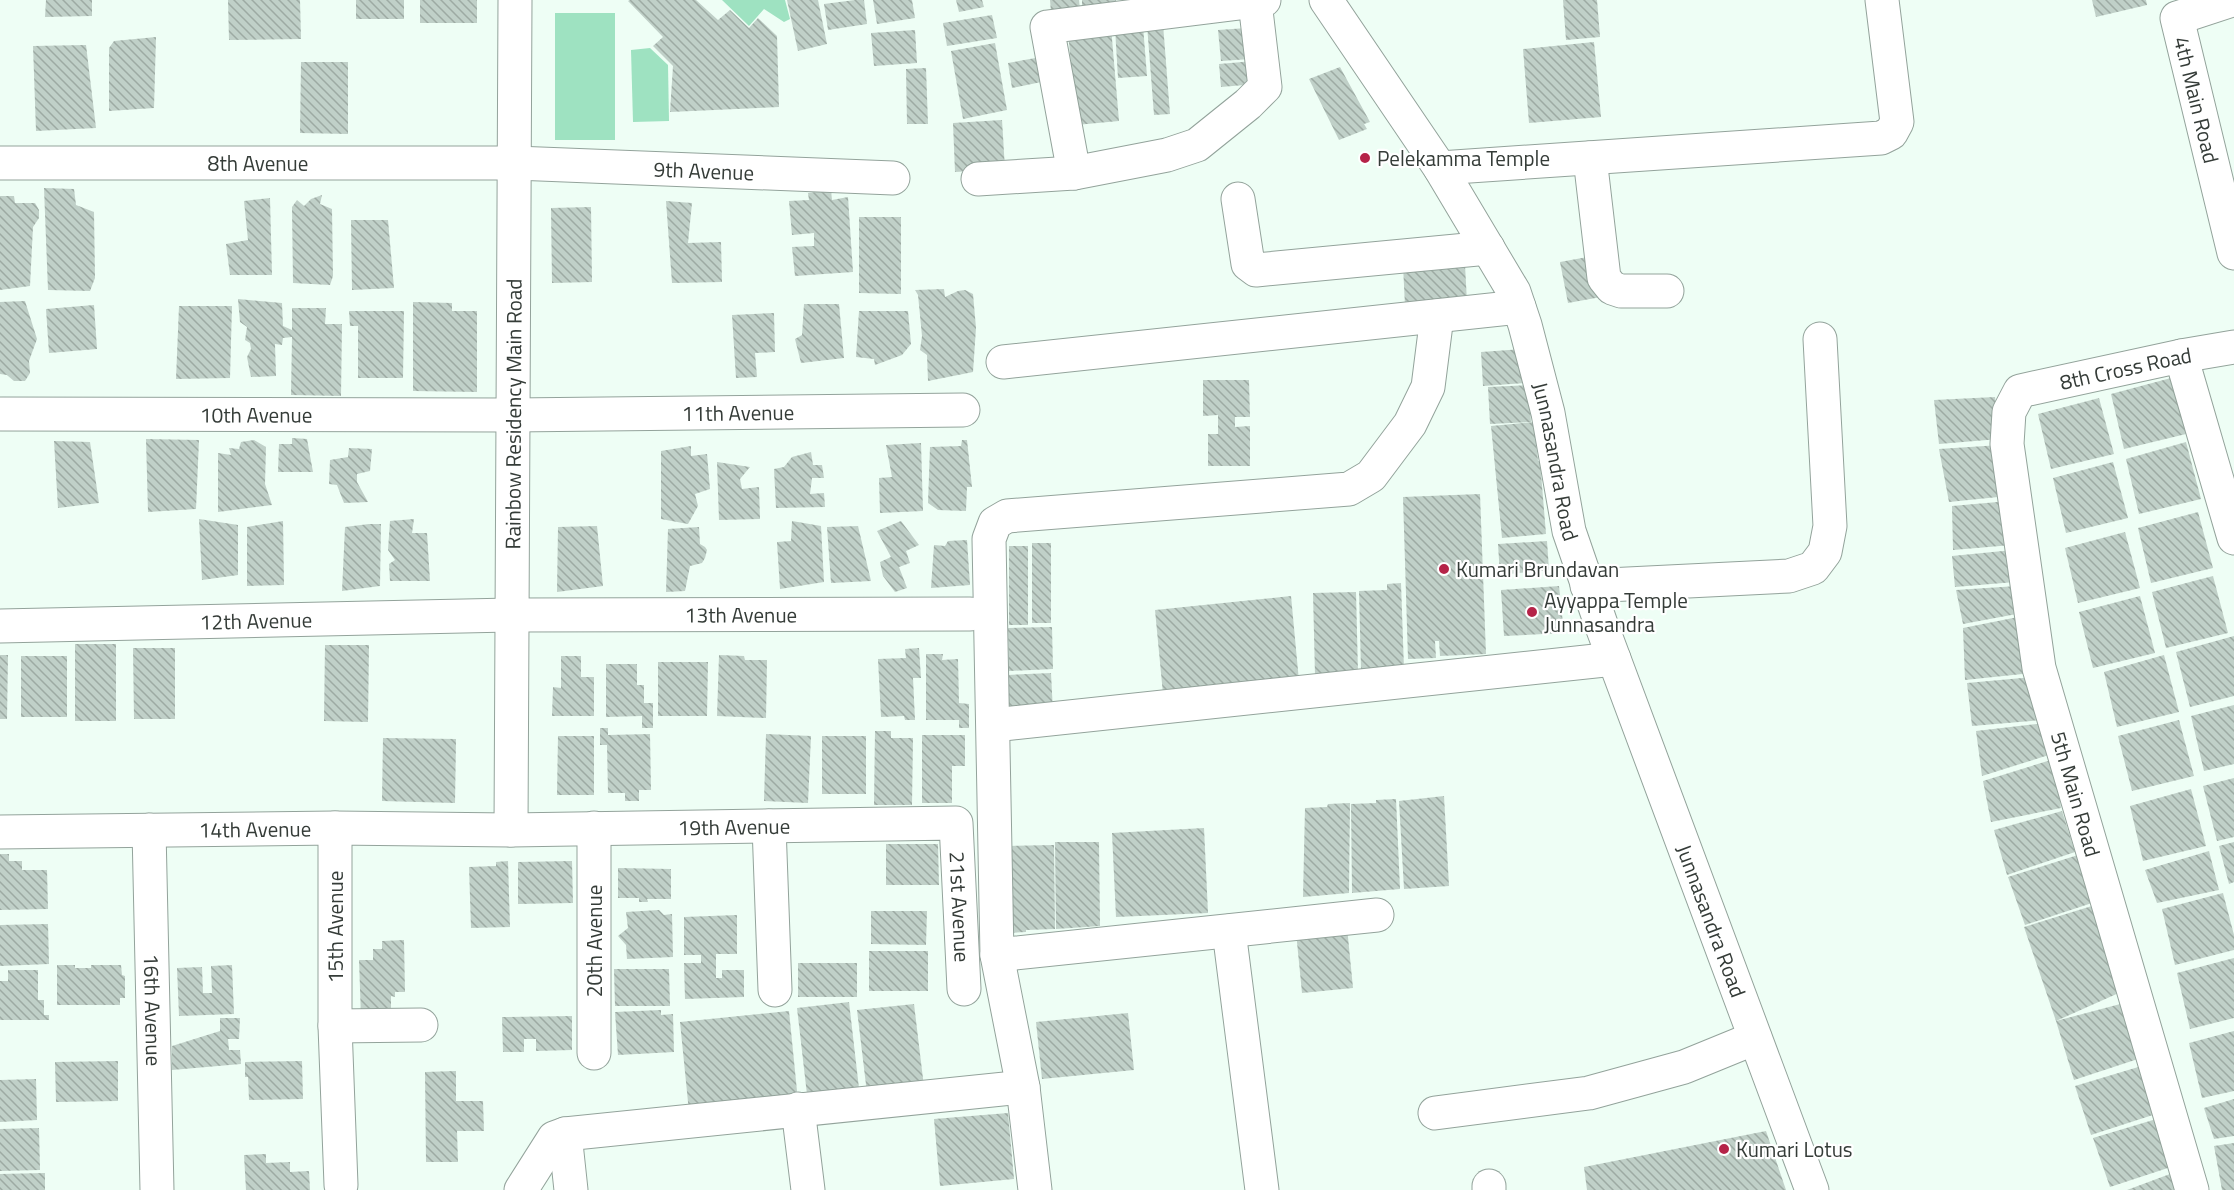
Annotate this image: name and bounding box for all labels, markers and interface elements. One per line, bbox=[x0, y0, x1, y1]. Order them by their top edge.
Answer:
street label: 4th Main Road bbox=[2166, 33, 2228, 166]
place label: Pelekamma Temple bbox=[1377, 142, 1550, 174]
street label: 8th Avenue bbox=[208, 147, 308, 179]
marker: Pelekamma Temple bbox=[1358, 151, 1372, 165]
street label: 9th Avenue bbox=[653, 153, 755, 188]
street label: Rainbow Residency Main Road bbox=[496, 278, 530, 550]
street label: 8th Cross Road bbox=[2057, 338, 2194, 398]
street label: Junnasandra Road bbox=[1525, 378, 1587, 545]
street label: 11th Avenue bbox=[682, 396, 794, 429]
street label: 10th Avenue bbox=[200, 398, 312, 431]
place label: Kumari Brundavan bbox=[1456, 553, 1619, 585]
marker: Kumari Brundavan bbox=[1437, 562, 1451, 576]
place label: Ayyappa Temple Junnasandra bbox=[1544, 584, 1688, 640]
street label: 13th Avenue bbox=[685, 598, 797, 631]
street label: 12th Avenue bbox=[199, 603, 313, 638]
marker: Ayyappa Temple Junnasandra bbox=[1525, 605, 1539, 619]
street label: 5th Main Road bbox=[2043, 728, 2109, 860]
street label: 19th Avenue bbox=[677, 810, 790, 843]
street label: 14th Avenue bbox=[199, 812, 311, 846]
street label: Junnasandra Road bbox=[1668, 840, 1755, 1002]
street label: 21st Avenue bbox=[941, 851, 979, 963]
street label: 15th Avenue bbox=[319, 871, 351, 983]
street label: 20th Avenue bbox=[578, 885, 610, 997]
street label: 16th Avenue bbox=[136, 953, 170, 1067]
place label: Kumari Lotus bbox=[1736, 1133, 1853, 1165]
marker: Kumari Lotus bbox=[1717, 1142, 1731, 1156]

